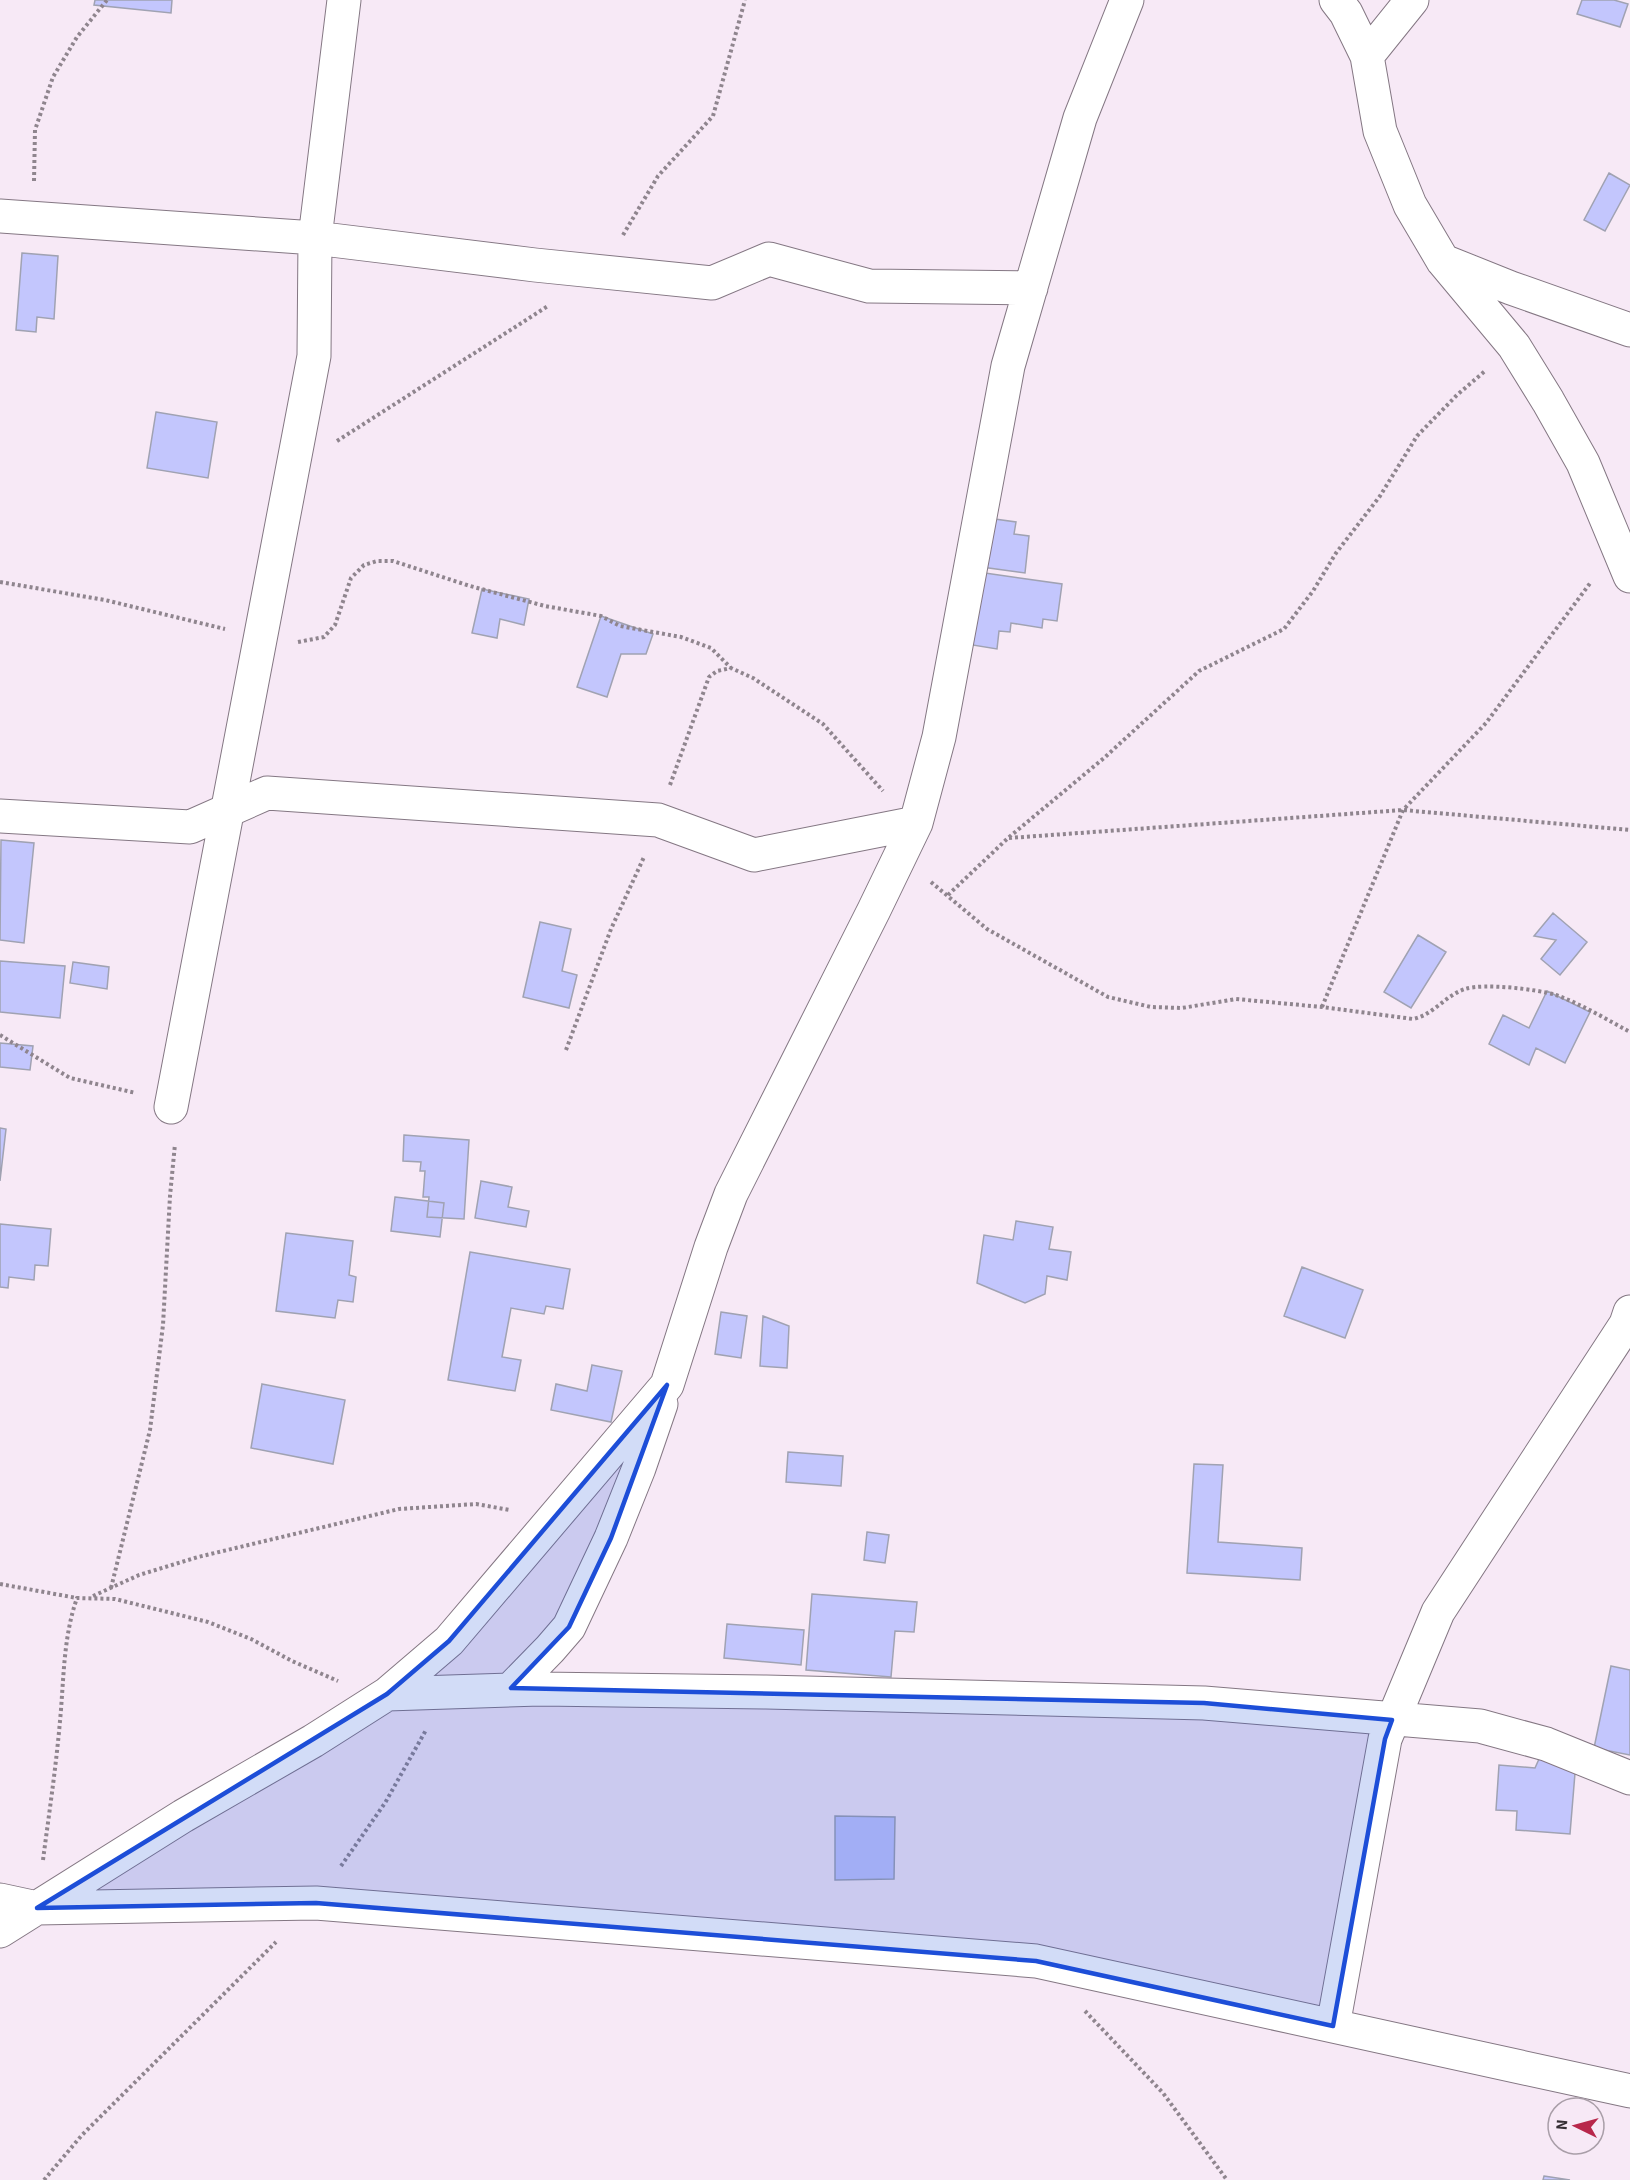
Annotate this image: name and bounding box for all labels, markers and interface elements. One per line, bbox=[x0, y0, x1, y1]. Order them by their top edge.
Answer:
north arrow bbox=[1546, 2096, 1606, 2156]
text: N bbox=[1551, 2119, 1573, 2131]

